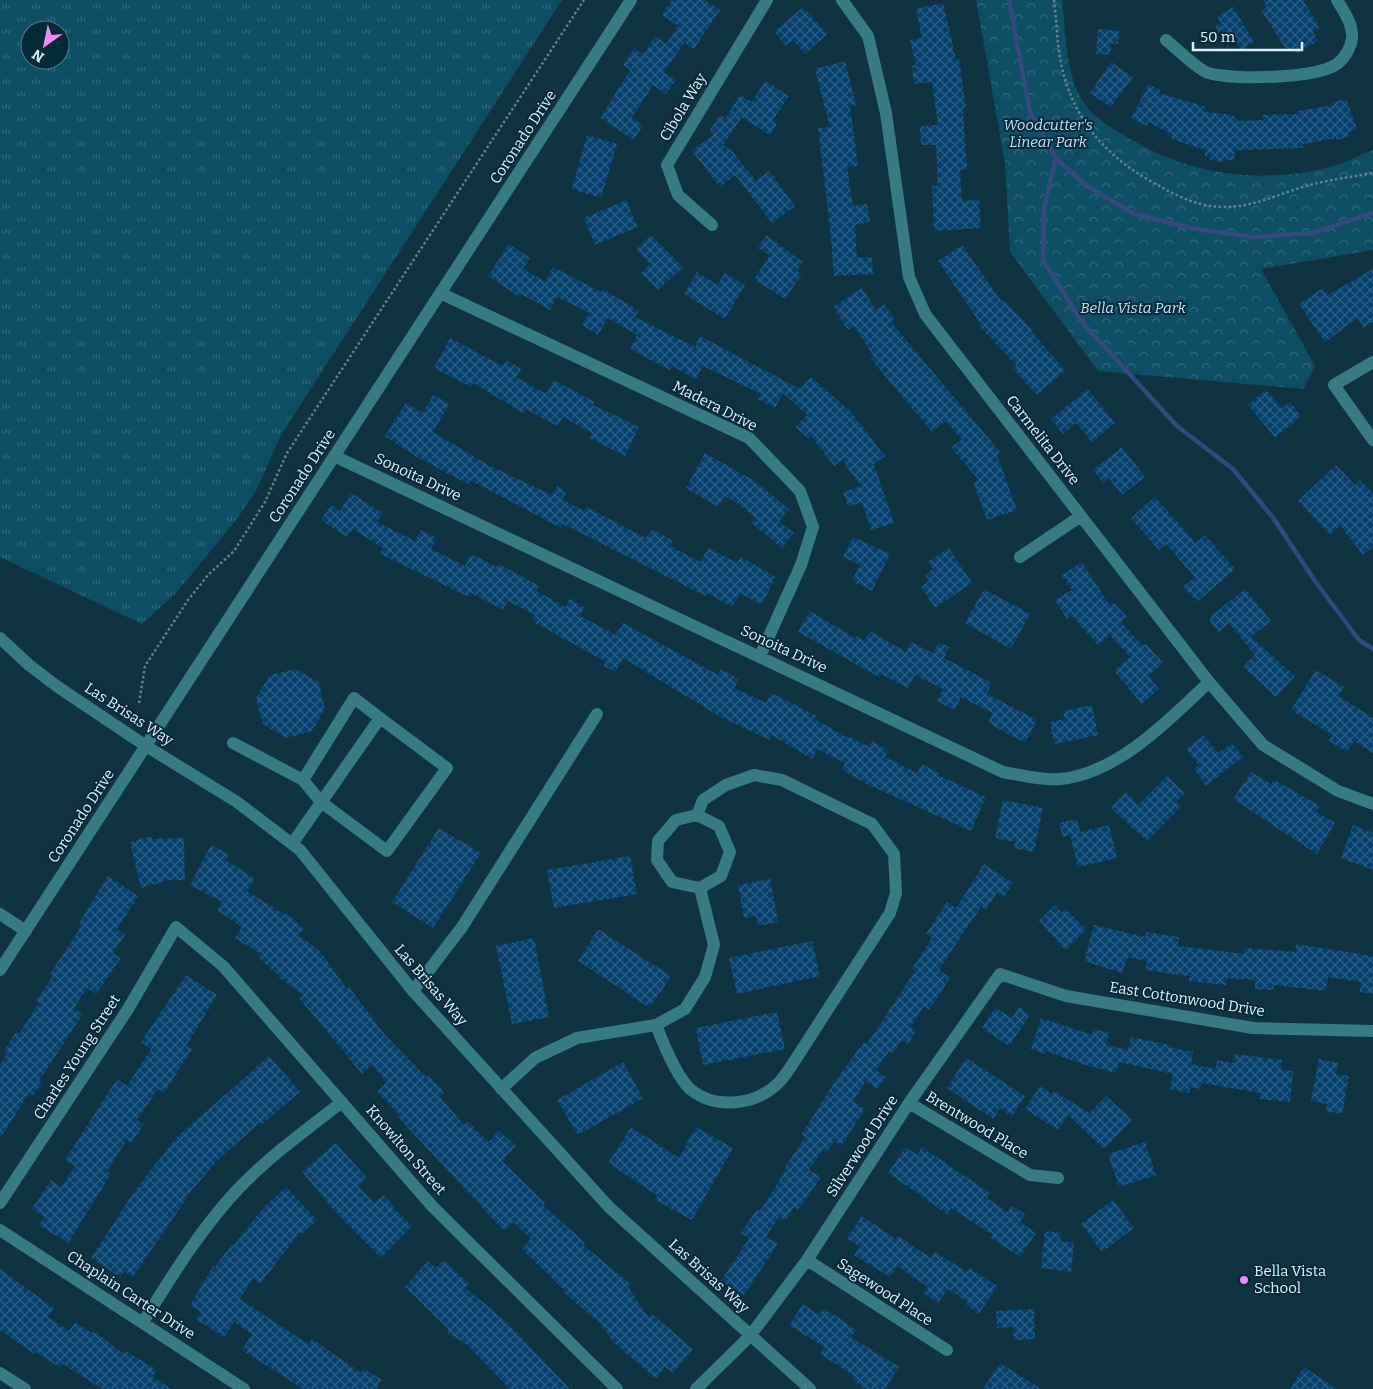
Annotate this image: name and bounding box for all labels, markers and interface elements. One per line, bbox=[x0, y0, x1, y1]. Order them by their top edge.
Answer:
north arrow bbox=[20, 20, 70, 70]
scale bar bbox=[1193, 20, 1302, 52]
text: 50 m bbox=[1200, 28, 1236, 46]
text: N bbox=[29, 45, 47, 66]
street label: Cibola Way bbox=[656, 70, 710, 144]
street label: Coronado Drive bbox=[486, 87, 560, 187]
park label: Woodcutter's Linear Park bbox=[1003, 116, 1093, 151]
park label: Bella Vista Park bbox=[1080, 299, 1187, 317]
street label: Madera Drive bbox=[670, 377, 760, 435]
street label: Carmelita Drive bbox=[1002, 392, 1084, 488]
street label: Coronado Drive bbox=[265, 426, 339, 526]
street label: Sonoita Drive bbox=[372, 449, 464, 505]
street label: Sonoita Drive bbox=[738, 621, 830, 677]
street label: Las Brisas Way bbox=[81, 679, 177, 749]
street label: Coronado Drive bbox=[44, 766, 118, 866]
street label: Las Brisas Way bbox=[391, 941, 471, 1029]
street label: East Cottonwood Drive bbox=[1108, 978, 1266, 1020]
street label: Charles Young Street bbox=[30, 991, 124, 1123]
street label: Brentwood Place bbox=[923, 1087, 1031, 1163]
street label: Silverwood Drive bbox=[822, 1092, 902, 1200]
street label: Knowlton Street bbox=[362, 1101, 450, 1199]
street label: Las Brisas Way bbox=[665, 1235, 753, 1317]
street label: Chaplain Carter Drive bbox=[64, 1247, 198, 1343]
street label: Sagewood Place bbox=[834, 1254, 936, 1330]
place label: Bella Vista School bbox=[1254, 1262, 1326, 1297]
marker: Bella Vista School bbox=[1238, 1274, 1250, 1286]

